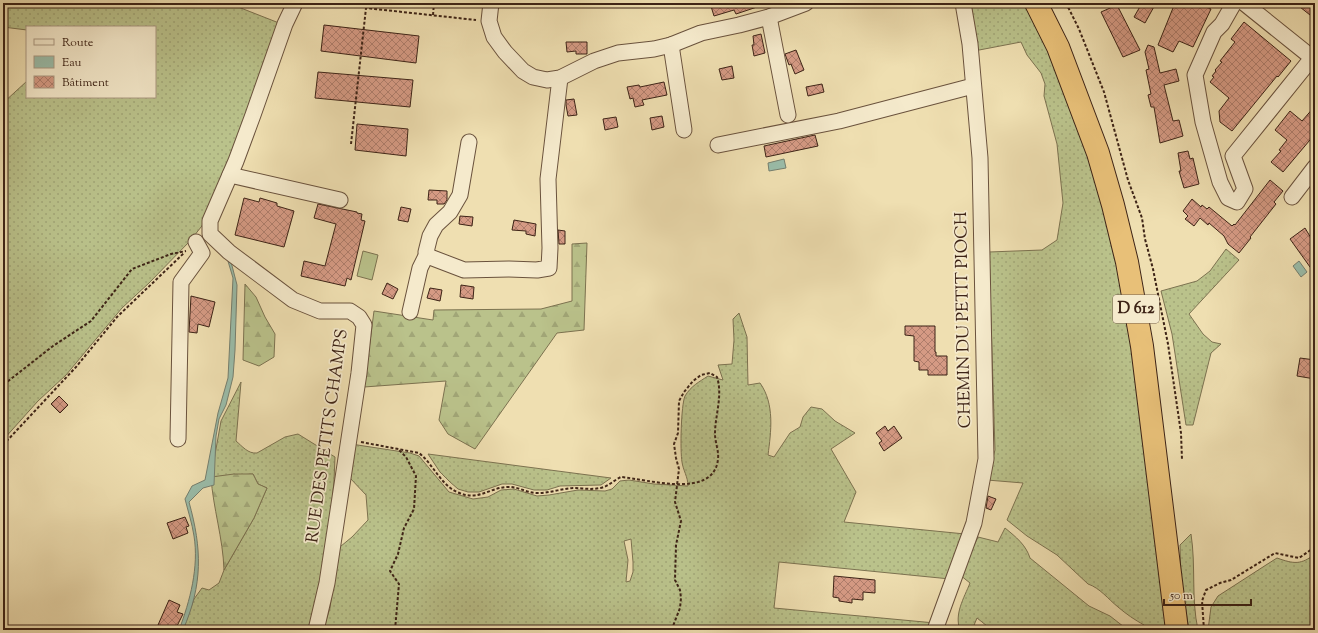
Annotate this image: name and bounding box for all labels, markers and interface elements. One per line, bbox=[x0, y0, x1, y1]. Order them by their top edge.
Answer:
legend bbox=[26, 26, 156, 98]
text: Route bbox=[62, 34, 94, 52]
text: Eau bbox=[62, 54, 82, 72]
text: Bâtiment bbox=[62, 74, 109, 92]
street label: CHEMIN DU PETIT PIOCH bbox=[950, 211, 978, 428]
road number: D 612 bbox=[1113, 295, 1159, 323]
street label: RUE DES PETITS CHAMPS bbox=[301, 327, 355, 545]
scale bar bbox=[1164, 581, 1251, 607]
text: 50 m bbox=[1169, 587, 1193, 605]

